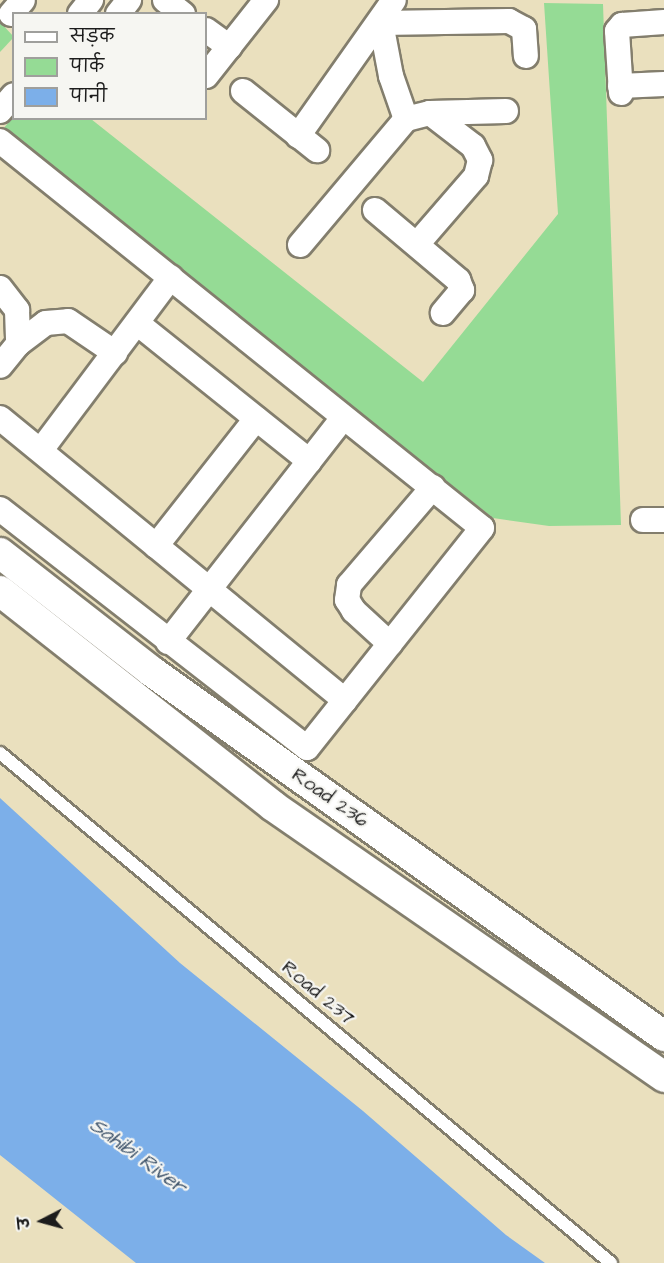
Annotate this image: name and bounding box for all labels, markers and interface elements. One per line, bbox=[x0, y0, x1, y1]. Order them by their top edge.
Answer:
legend bbox=[12, 12, 207, 120]
text: सड़क bbox=[70, 24, 114, 49]
text: पार्क bbox=[70, 54, 104, 79]
text: पानी bbox=[70, 84, 107, 109]
street label: Road 236 bbox=[287, 763, 373, 833]
street label: Road 237 bbox=[277, 956, 359, 1030]
water label: Sahibi River bbox=[85, 1113, 191, 1199]
north arrow bbox=[12, 1191, 72, 1251]
text: उ bbox=[13, 1216, 36, 1229]

